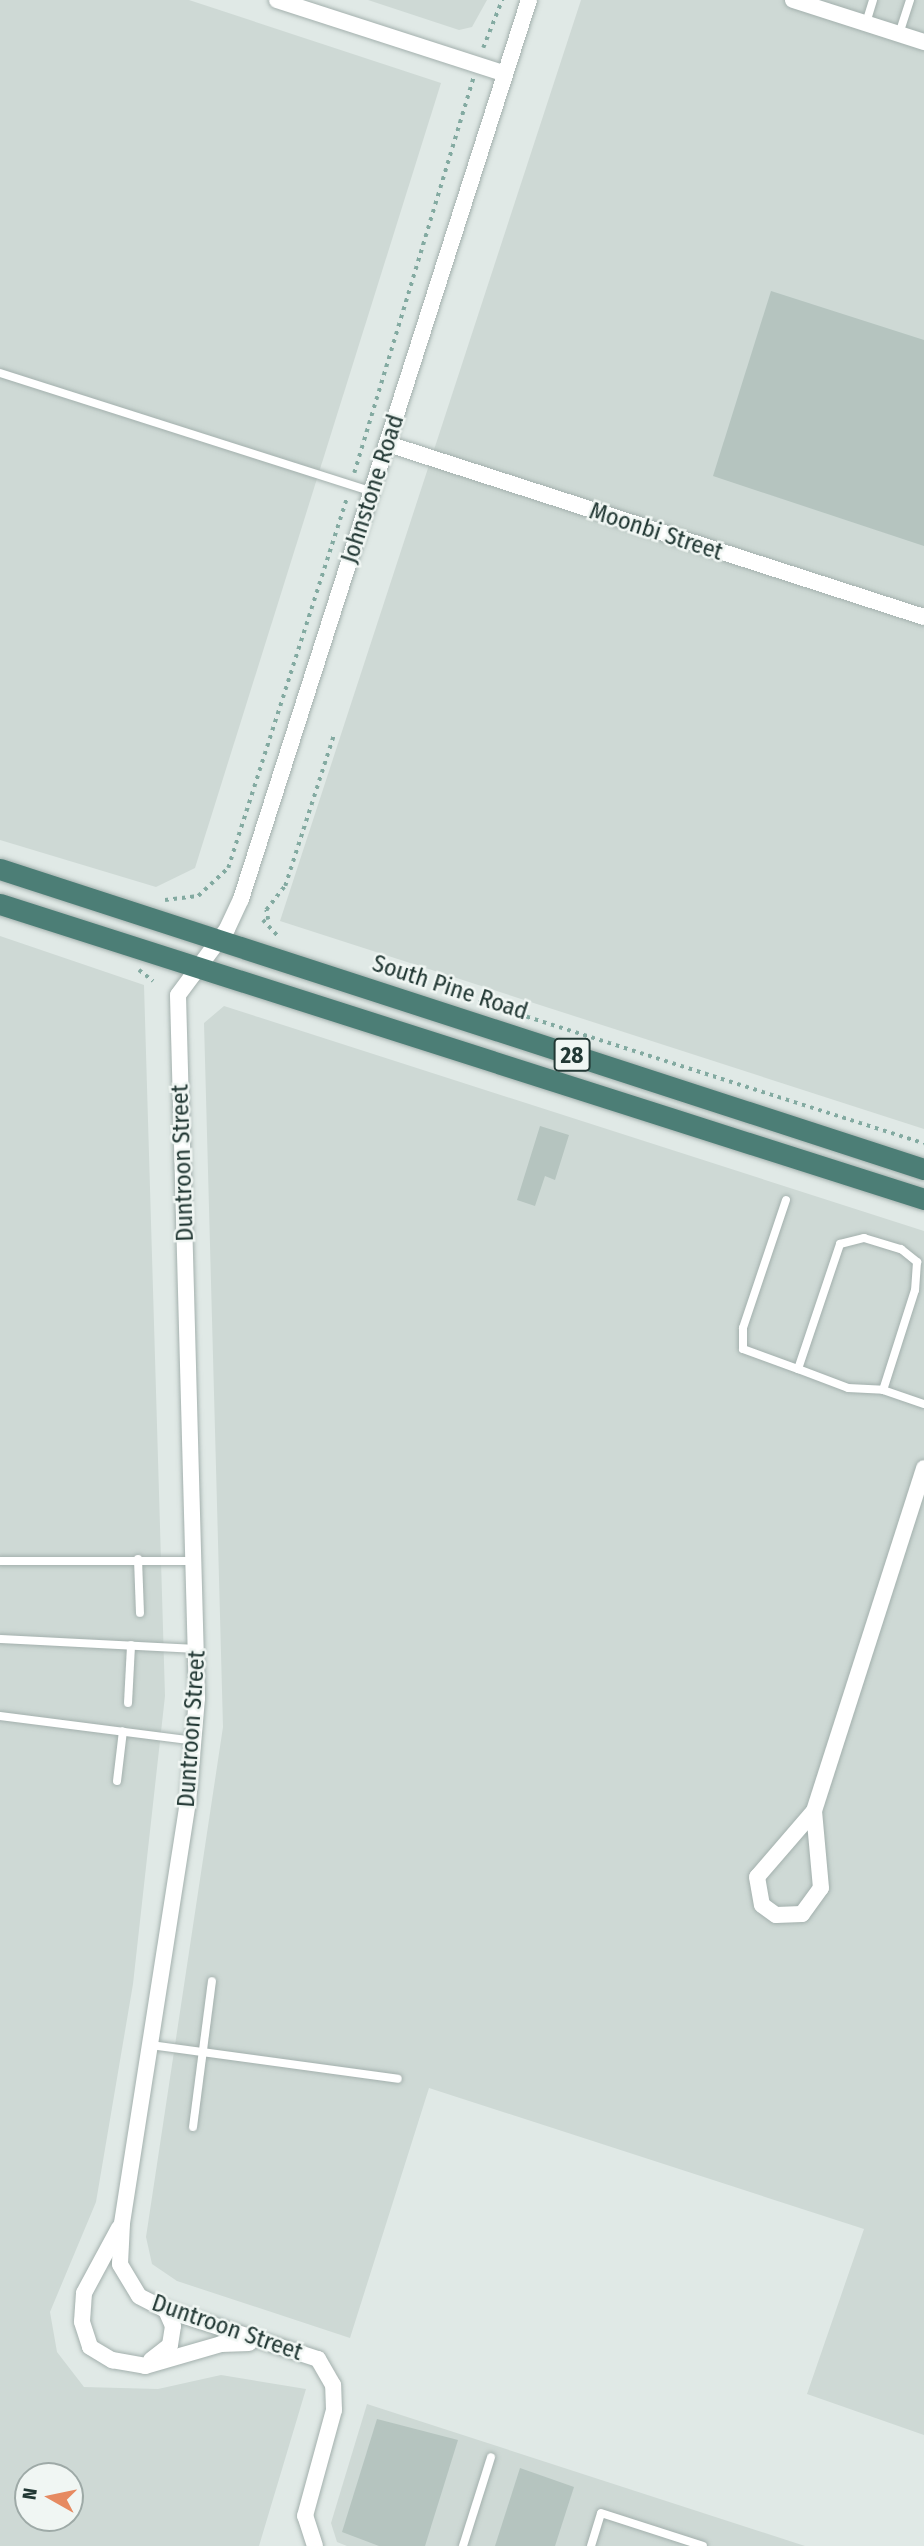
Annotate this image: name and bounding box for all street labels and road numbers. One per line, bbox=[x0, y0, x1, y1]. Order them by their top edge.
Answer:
street label: Johnstone Road bbox=[335, 411, 411, 567]
street label: Moonbi Street bbox=[586, 497, 726, 567]
street label: South Pine Road bbox=[369, 949, 531, 1027]
road number: 28 bbox=[553, 1036, 591, 1074]
street label: Duntroon Street bbox=[166, 1084, 200, 1242]
street label: Duntroon Street bbox=[172, 1650, 212, 1808]
street label: Duntroon Street bbox=[148, 2289, 306, 2367]

